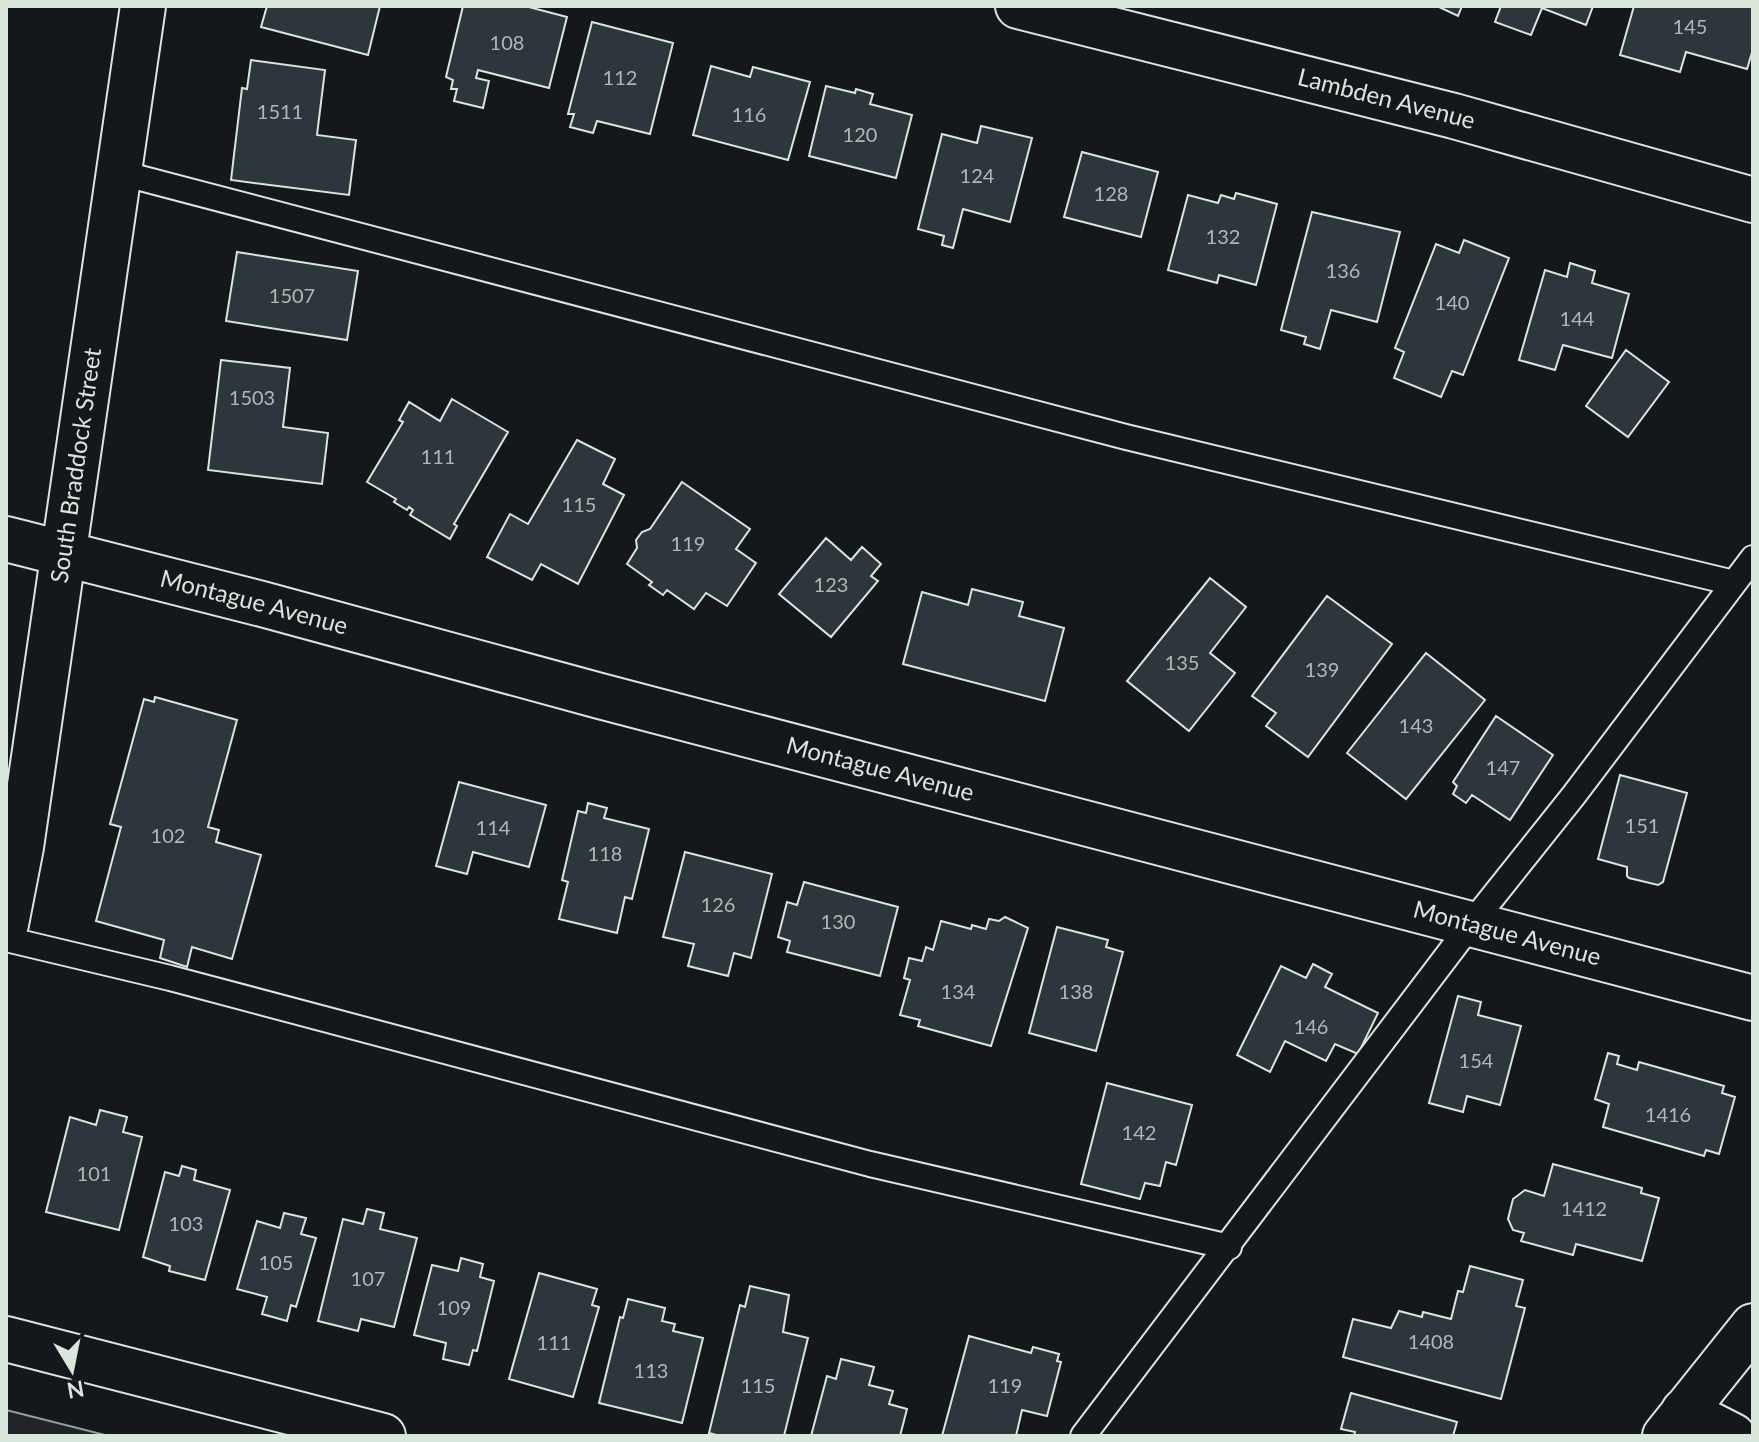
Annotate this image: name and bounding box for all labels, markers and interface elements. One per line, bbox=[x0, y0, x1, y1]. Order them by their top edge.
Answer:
house number: 145 bbox=[1673, 14, 1707, 38]
house number: 108 bbox=[490, 30, 524, 54]
street label: Lambden Avenue bbox=[1295, 61, 1479, 134]
house number: 112 bbox=[603, 65, 637, 89]
house number: 1511 bbox=[257, 99, 303, 123]
house number: 116 bbox=[732, 102, 766, 126]
house number: 120 bbox=[843, 122, 877, 146]
house number: 124 bbox=[960, 163, 995, 187]
house number: 128 bbox=[1094, 181, 1128, 205]
house number: 132 bbox=[1206, 224, 1240, 248]
house number: 136 bbox=[1326, 258, 1360, 282]
house number: 1507 bbox=[269, 283, 315, 307]
house number: 140 bbox=[1435, 290, 1469, 314]
house number: 144 bbox=[1560, 306, 1595, 330]
street label: South Braddock Street bbox=[43, 345, 106, 585]
house number: 1503 bbox=[229, 385, 275, 409]
house number: 111 bbox=[421, 444, 455, 468]
house number: 115 bbox=[562, 492, 596, 516]
house number: 119 bbox=[671, 531, 705, 555]
street label: Montague Avenue bbox=[158, 563, 351, 640]
house number: 123 bbox=[814, 572, 848, 596]
house number: 135 bbox=[1165, 650, 1199, 674]
house number: 139 bbox=[1305, 657, 1339, 681]
house number: 143 bbox=[1399, 713, 1433, 737]
street label: Montague Avenue bbox=[784, 729, 977, 806]
house number: 147 bbox=[1486, 755, 1520, 779]
house number: 151 bbox=[1625, 813, 1659, 837]
house number: 114 bbox=[476, 815, 511, 839]
house number: 102 bbox=[151, 823, 185, 847]
house number: 118 bbox=[588, 841, 622, 865]
house number: 126 bbox=[701, 892, 735, 916]
street label: Montague Avenue bbox=[1410, 894, 1604, 971]
house number: 130 bbox=[821, 909, 855, 933]
house number: 134 bbox=[941, 979, 976, 1003]
house number: 138 bbox=[1059, 979, 1093, 1003]
house number: 146 bbox=[1294, 1014, 1328, 1038]
house number: 154 bbox=[1459, 1048, 1494, 1072]
house number: 1416 bbox=[1645, 1102, 1691, 1126]
house number: 142 bbox=[1122, 1120, 1156, 1144]
house number: 101 bbox=[77, 1161, 111, 1185]
house number: 1412 bbox=[1561, 1196, 1607, 1220]
house number: 103 bbox=[169, 1211, 203, 1235]
house number: 105 bbox=[259, 1250, 293, 1274]
house number: 107 bbox=[351, 1266, 385, 1290]
house number: 109 bbox=[437, 1295, 471, 1319]
house number: 1408 bbox=[1408, 1329, 1454, 1353]
north arrow bbox=[32, 1330, 112, 1410]
house number: 111 bbox=[537, 1330, 571, 1354]
house number: 113 bbox=[634, 1358, 668, 1382]
house number: 115 bbox=[741, 1373, 775, 1397]
house number: 119 bbox=[988, 1373, 1022, 1397]
text: N bbox=[65, 1375, 86, 1405]

